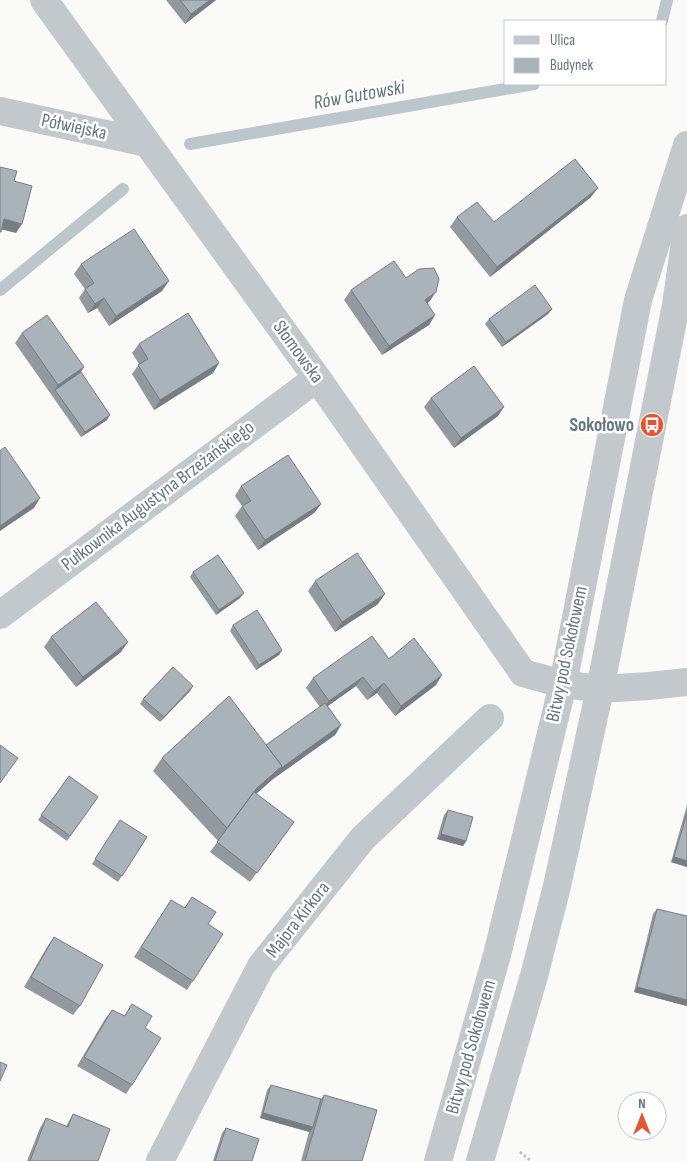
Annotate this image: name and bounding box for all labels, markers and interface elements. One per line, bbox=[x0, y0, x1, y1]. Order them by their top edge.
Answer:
legend bbox=[504, 20, 667, 85]
text: Ulica bbox=[550, 31, 575, 50]
text: Budynek bbox=[550, 56, 593, 75]
water label: Rów Gutowski bbox=[311, 75, 408, 115]
street label: Półwiejska bbox=[39, 109, 109, 145]
street label: Słomowska bbox=[268, 316, 328, 388]
bus stop icon: Sokołowo bbox=[639, 412, 665, 438]
place label: Sokołowo bbox=[569, 414, 634, 437]
street label: Pułkownika Augustyna Brzeżańskiego bbox=[57, 416, 259, 576]
street label: Bitwy pod Sokołowem bbox=[541, 584, 593, 724]
street label: Majora Kirkora bbox=[261, 877, 335, 963]
street label: Bitwy pod Sokołowem bbox=[441, 977, 501, 1117]
north arrow bbox=[617, 1091, 667, 1141]
text: N bbox=[638, 1095, 646, 1112]

